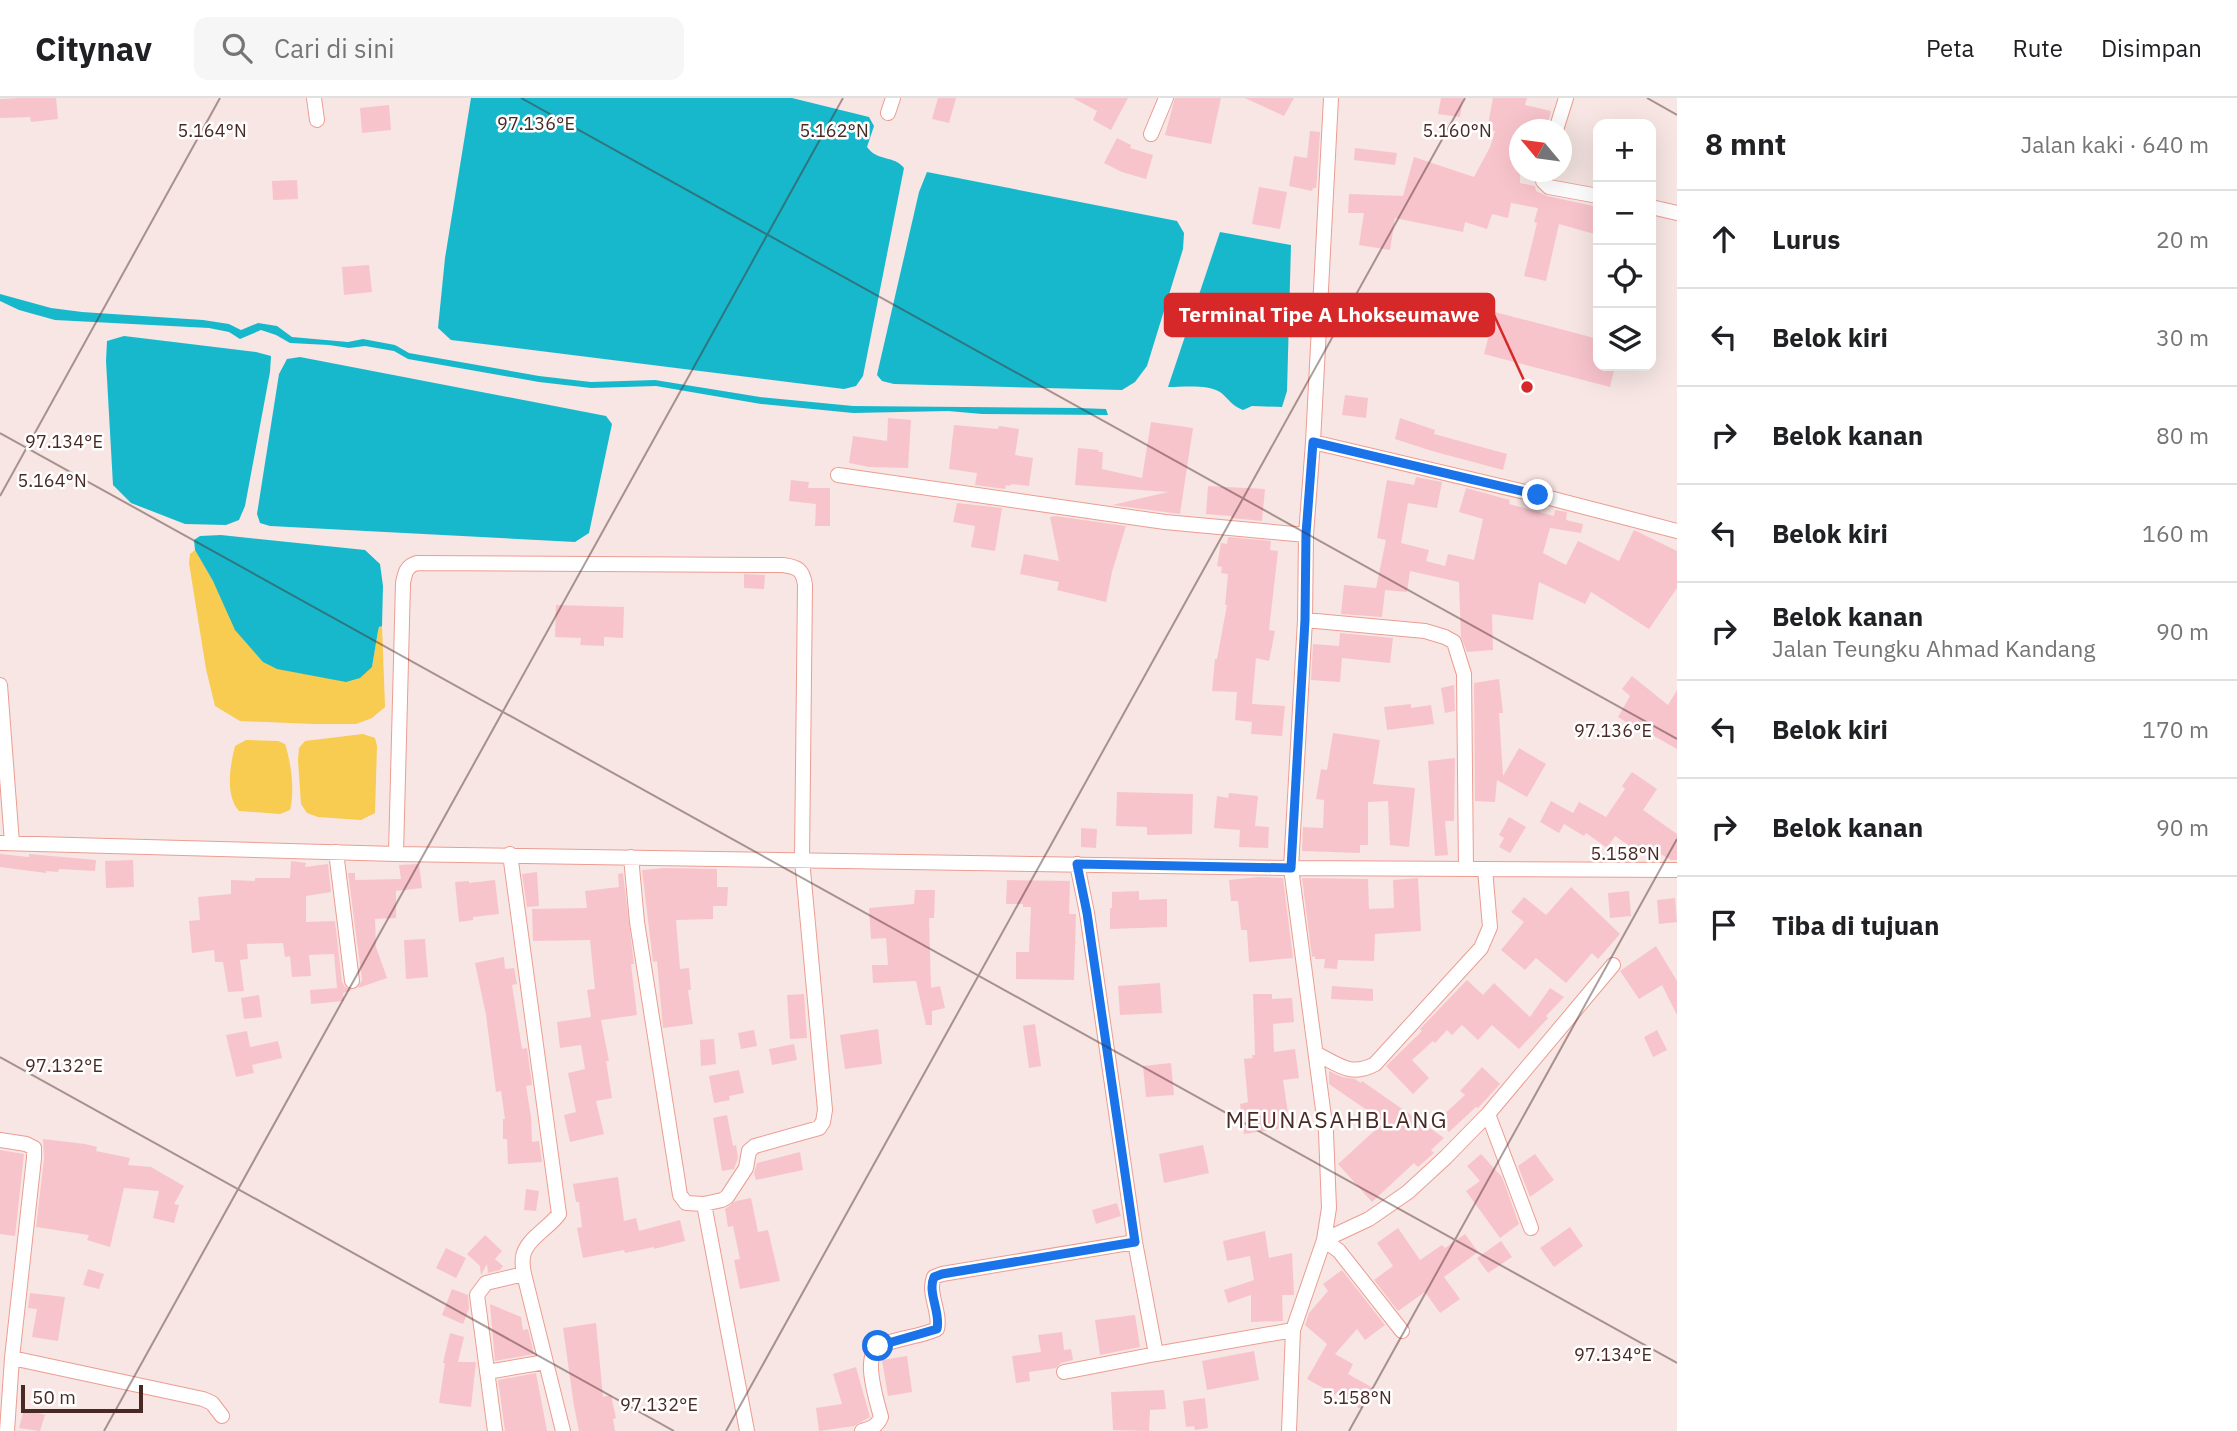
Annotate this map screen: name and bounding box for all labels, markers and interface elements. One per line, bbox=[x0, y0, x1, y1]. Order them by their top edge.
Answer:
search box bbox=[194, 17, 684, 80]
text: Citynav bbox=[35, 27, 152, 70]
icon: search bbox=[218, 29, 256, 67]
text: Cari di sini bbox=[274, 31, 394, 65]
text: Peta bbox=[1926, 32, 1974, 64]
text: Rute bbox=[2012, 32, 2063, 64]
text: Disimpan bbox=[2101, 32, 2202, 64]
text: 97.136°E bbox=[497, 112, 575, 135]
text: 5.164°N bbox=[177, 119, 247, 142]
text: 5.162°N bbox=[799, 119, 869, 142]
text: 5.160°N bbox=[1422, 119, 1492, 142]
north arrow bbox=[1509, 119, 1572, 182]
map controls bbox=[1593, 119, 1656, 371]
button: + bbox=[1593, 119, 1656, 182]
text: 8 mnt bbox=[1705, 124, 1786, 163]
text: Jalan kaki · 640 m bbox=[2021, 129, 2209, 159]
button: − bbox=[1593, 182, 1656, 245]
icon: ahead bbox=[1705, 220, 1743, 258]
text: Lurus bbox=[1772, 222, 1840, 256]
text: 20 m bbox=[2156, 224, 2209, 254]
button: locate bbox=[1593, 245, 1656, 308]
callout: Terminal Tipe A Lhokseumawe bbox=[1165, 294, 1494, 336]
text: Terminal Tipe A Lhokseumawe bbox=[1178, 300, 1480, 328]
button: layers bbox=[1593, 308, 1656, 371]
icon: left bbox=[1705, 318, 1743, 356]
text: Belok kiri bbox=[1772, 320, 1888, 354]
text: 30 m bbox=[2156, 322, 2209, 352]
icon: right bbox=[1705, 416, 1743, 454]
text: Belok kanan bbox=[1772, 418, 1923, 452]
text: 80 m bbox=[2156, 420, 2209, 450]
text: 97.134°E bbox=[25, 430, 103, 453]
text: 5.164°N bbox=[17, 469, 87, 492]
route end bbox=[1522, 479, 1553, 510]
icon: left bbox=[1705, 514, 1743, 552]
text: Belok kiri bbox=[1772, 516, 1888, 550]
text: 160 m bbox=[2142, 518, 2209, 548]
text: Belok kanan bbox=[1772, 599, 1923, 633]
icon: right bbox=[1705, 612, 1743, 650]
text: 90 m bbox=[2156, 616, 2209, 646]
text: Jalan Teungku Ahmad Kandang bbox=[1772, 633, 2095, 663]
icon: left bbox=[1705, 710, 1743, 748]
text: Belok kiri bbox=[1772, 712, 1888, 746]
text: 170 m bbox=[2142, 714, 2209, 744]
text: 97.136°E bbox=[1574, 719, 1652, 742]
icon: right bbox=[1705, 808, 1743, 846]
text: Belok kanan bbox=[1772, 810, 1923, 844]
text: 90 m bbox=[2156, 812, 2209, 842]
text: 5.158°N bbox=[1590, 842, 1660, 865]
icon: arrive bbox=[1705, 906, 1743, 944]
text: Tiba di tujuan bbox=[1772, 908, 1939, 942]
text: 97.132°E bbox=[25, 1054, 103, 1077]
district label: MEUNASAHBLANG bbox=[1225, 1104, 1449, 1134]
route start bbox=[862, 1330, 893, 1361]
text: 97.134°E bbox=[1574, 1343, 1652, 1366]
scale bar bbox=[21, 1382, 144, 1414]
text: 50 m bbox=[32, 1385, 76, 1409]
text: 5.158°N bbox=[1322, 1386, 1392, 1409]
text: 97.132°E bbox=[620, 1393, 698, 1416]

